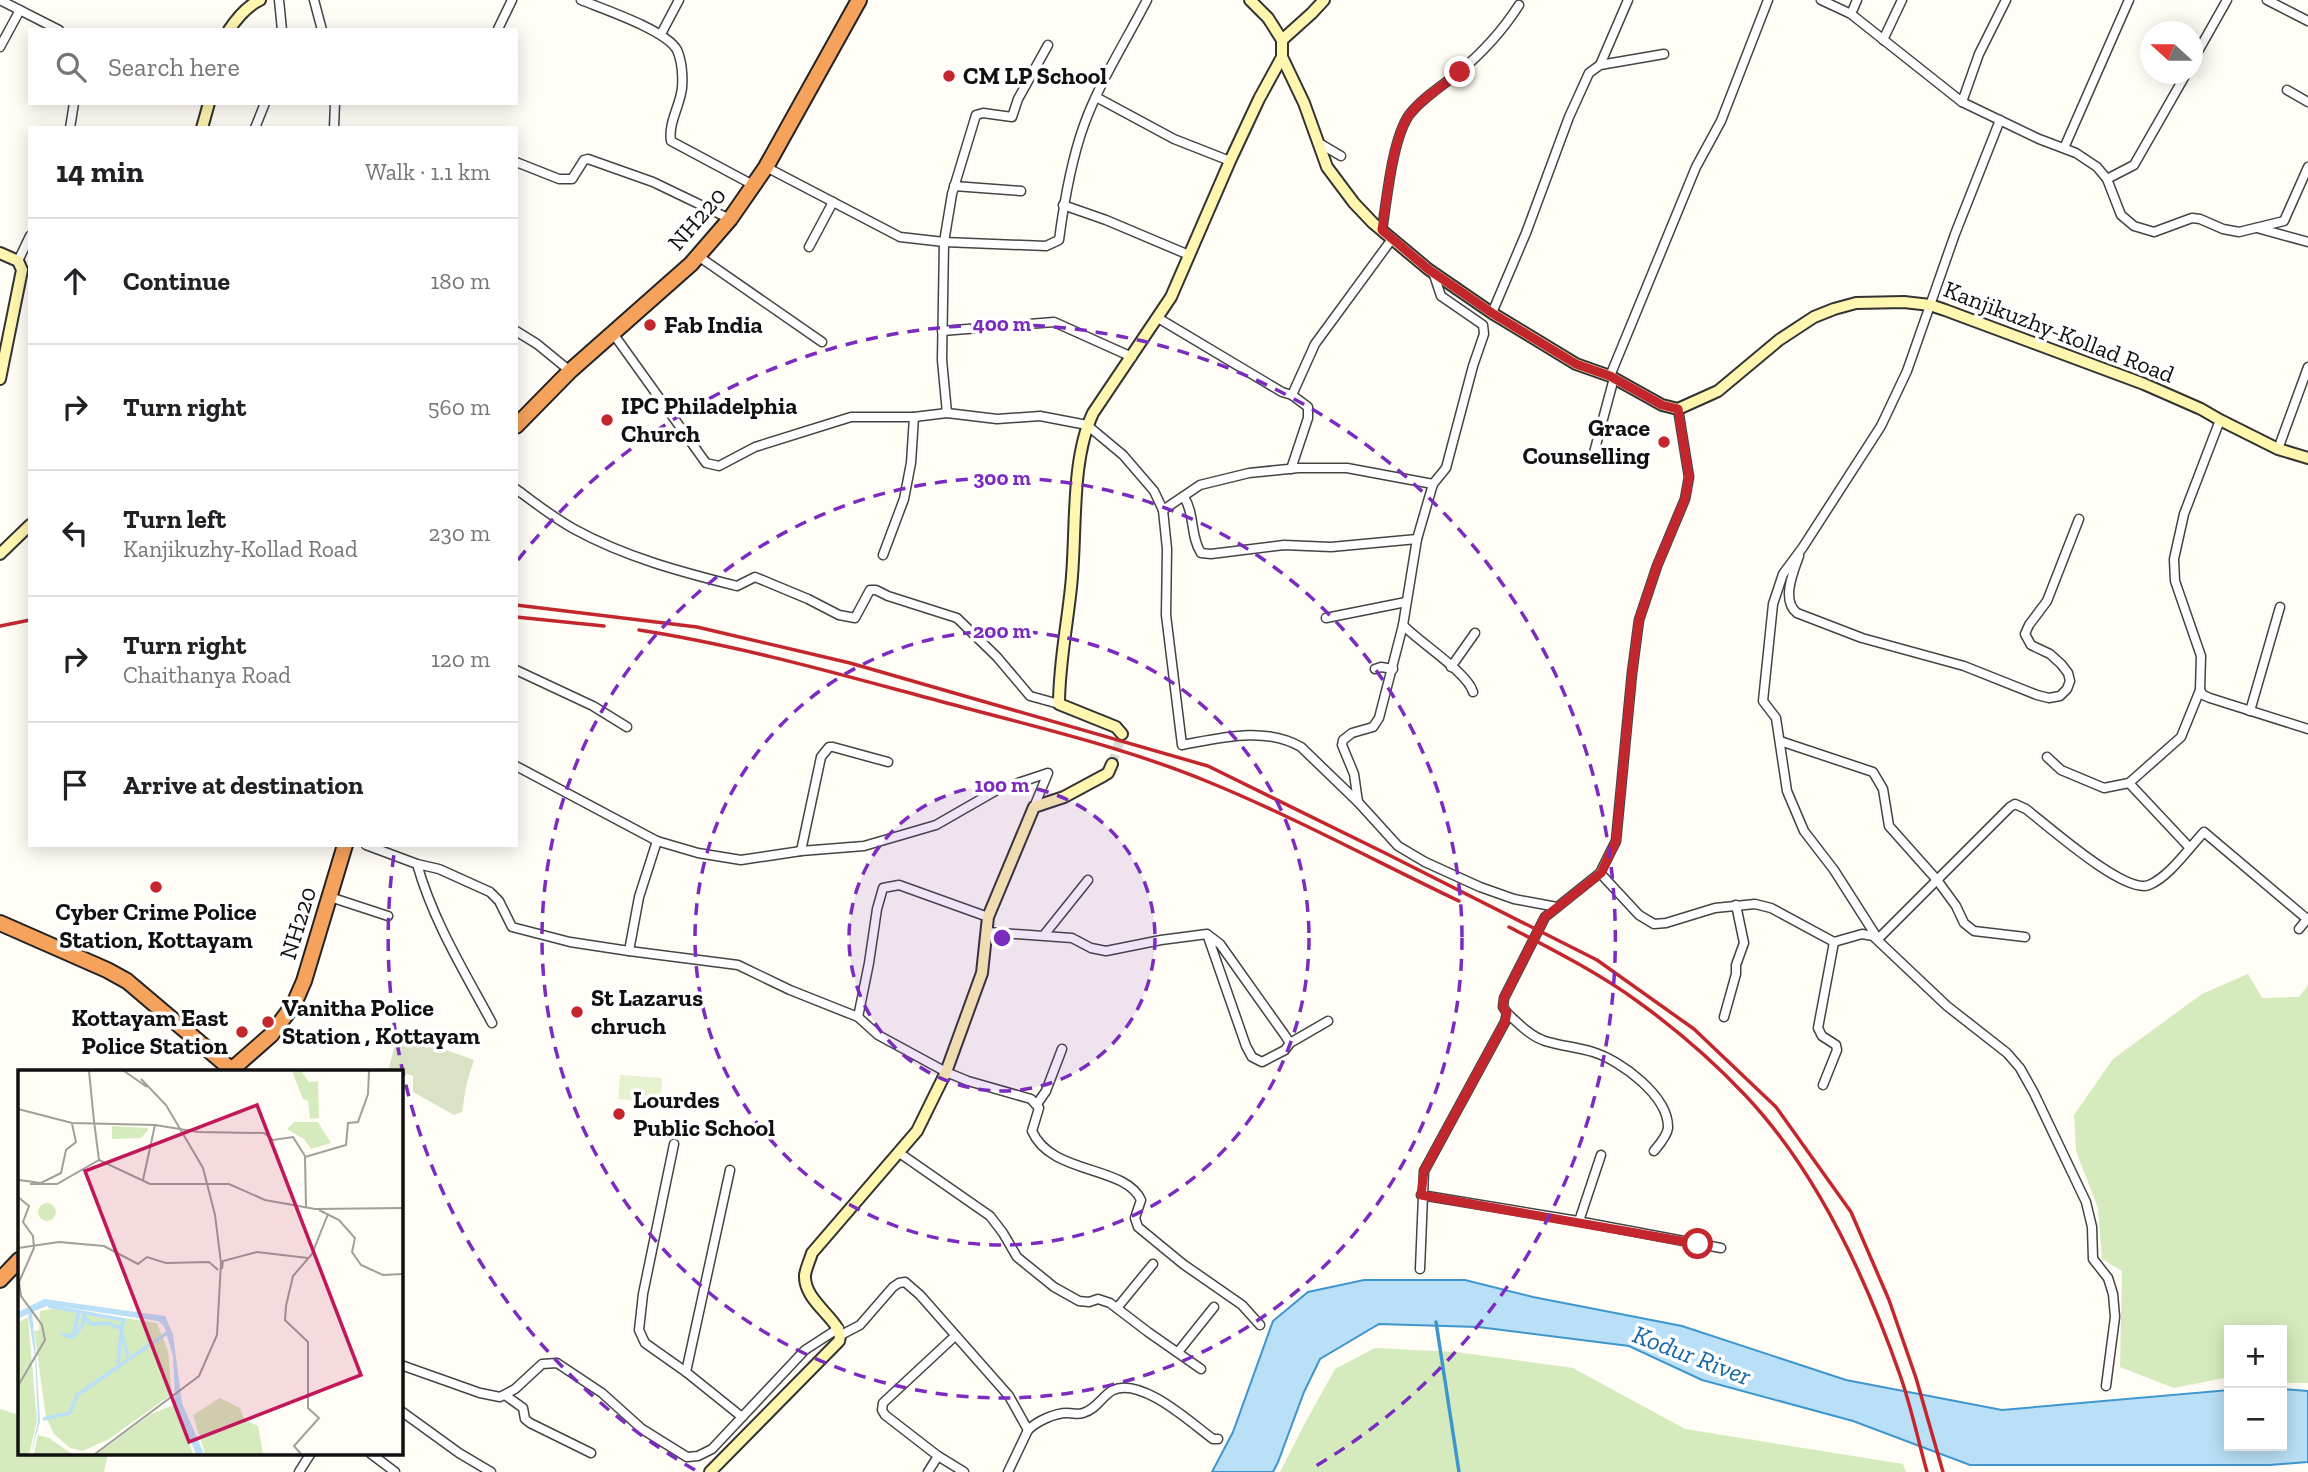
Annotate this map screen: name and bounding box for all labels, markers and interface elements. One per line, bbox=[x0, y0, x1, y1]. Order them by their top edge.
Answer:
north arrow bbox=[2140, 21, 2203, 84]
search box bbox=[28, 28, 518, 105]
icon: search bbox=[52, 48, 90, 86]
text: Search here bbox=[108, 51, 240, 83]
route end bbox=[1444, 56, 1475, 87]
place label: CM LP School bbox=[963, 61, 1107, 90]
marker: CM LP School bbox=[941, 68, 957, 84]
text: 14 min bbox=[56, 154, 144, 190]
text: Walk · 1.1 km bbox=[365, 158, 490, 186]
street label: NH220 bbox=[661, 181, 732, 256]
icon: ahead bbox=[56, 262, 94, 300]
text: Continue bbox=[123, 265, 230, 297]
text: 180 m bbox=[430, 267, 490, 295]
street label: Kanjikuzhy-Kollad Road bbox=[1940, 274, 2179, 389]
place label: Fab India bbox=[664, 310, 763, 339]
text: 400 m bbox=[973, 311, 1032, 336]
marker: Fab India bbox=[642, 317, 658, 333]
icon: right bbox=[56, 388, 94, 426]
text: Turn right bbox=[123, 391, 246, 423]
place label: IPC Philadelphia Church bbox=[621, 391, 797, 448]
text: 560 m bbox=[428, 393, 490, 421]
marker: IPC Philadelphia Church bbox=[599, 412, 615, 428]
place label: Grace Counselling bbox=[1522, 413, 1650, 470]
marker: Grace Counselling bbox=[1656, 434, 1672, 450]
text: 300 m bbox=[973, 465, 1031, 490]
text: Turn left bbox=[123, 503, 226, 535]
icon: left bbox=[56, 514, 94, 552]
text: 230 m bbox=[429, 519, 490, 547]
text: Kanjikuzhy-Kollad Road bbox=[123, 535, 358, 563]
text: 200 m bbox=[973, 618, 1031, 643]
text: Turn right bbox=[123, 629, 246, 661]
icon: right bbox=[56, 640, 94, 678]
text: 120 m bbox=[431, 645, 490, 673]
text: Chaithanya Road bbox=[123, 661, 291, 689]
icon: arrive bbox=[56, 766, 94, 804]
text: Arrive at destination bbox=[123, 769, 363, 801]
text: 100 m bbox=[975, 772, 1030, 797]
marker: Cyber Crime Police Station, Kottayam bbox=[148, 879, 164, 895]
street label: NH220 bbox=[273, 883, 322, 963]
place label: Cyber Crime Police Station, Kottayam bbox=[55, 897, 257, 954]
centre of rings bbox=[990, 926, 1014, 950]
place label: St Lazarus chruch bbox=[591, 983, 703, 1040]
place label: Vanitha Police Station , Kottayam bbox=[282, 993, 480, 1050]
place label: Kottayam East Police Station bbox=[71, 1003, 228, 1060]
marker: St Lazarus chruch bbox=[569, 1004, 585, 1020]
marker: Vanitha Police Station , Kottayam bbox=[260, 1014, 276, 1030]
marker: Kottayam East Police Station bbox=[234, 1024, 250, 1040]
inset map bbox=[18, 1070, 402, 1454]
place label: Lourdes Public School bbox=[633, 1085, 775, 1142]
marker: Lourdes Public School bbox=[611, 1106, 627, 1122]
route start bbox=[1682, 1228, 1713, 1259]
water label: Kodur River bbox=[1628, 1318, 1756, 1392]
map controls bbox=[2224, 1325, 2287, 1451]
button: + bbox=[2224, 1325, 2287, 1388]
button: − bbox=[2224, 1388, 2287, 1451]

